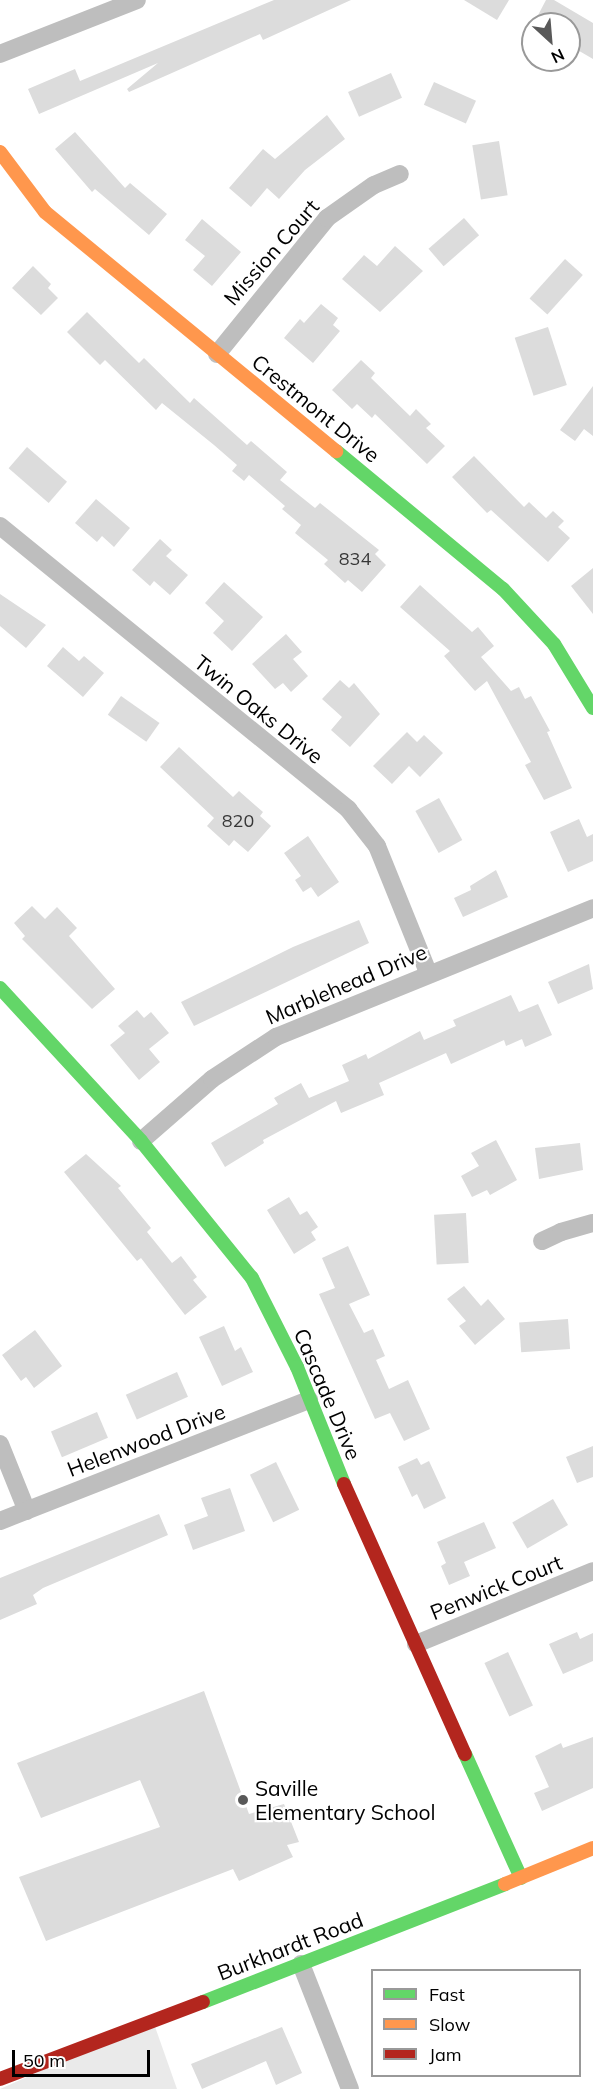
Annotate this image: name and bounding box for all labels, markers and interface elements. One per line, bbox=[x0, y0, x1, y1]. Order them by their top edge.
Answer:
north arrow bbox=[521, 12, 581, 72]
text: N bbox=[548, 45, 568, 68]
street label: Mission Court bbox=[218, 194, 324, 310]
street label: Crestmont Drive bbox=[247, 349, 385, 467]
house number: 834 bbox=[339, 548, 371, 570]
street label: Twin Oaks Drive bbox=[190, 649, 328, 769]
house number: 820 bbox=[222, 810, 254, 832]
street label: Marblehead Drive bbox=[262, 939, 430, 1029]
street label: Cascade Drive bbox=[289, 1325, 367, 1463]
street label: Helenwood Drive bbox=[64, 1398, 228, 1482]
street label: Penwick Court bbox=[426, 1549, 566, 1625]
place label: Saville Elementary School bbox=[255, 1775, 436, 1825]
marker: Saville Elementary School bbox=[236, 1793, 250, 1807]
street label: Burkhardt Road bbox=[214, 1907, 366, 1985]
legend bbox=[371, 1969, 581, 2077]
text: Fast bbox=[429, 1983, 465, 2006]
text: Slow bbox=[429, 2013, 470, 2036]
scale bar bbox=[15, 2038, 153, 2076]
text: Jam bbox=[429, 2043, 462, 2066]
text: 50 m bbox=[23, 2049, 65, 2072]

